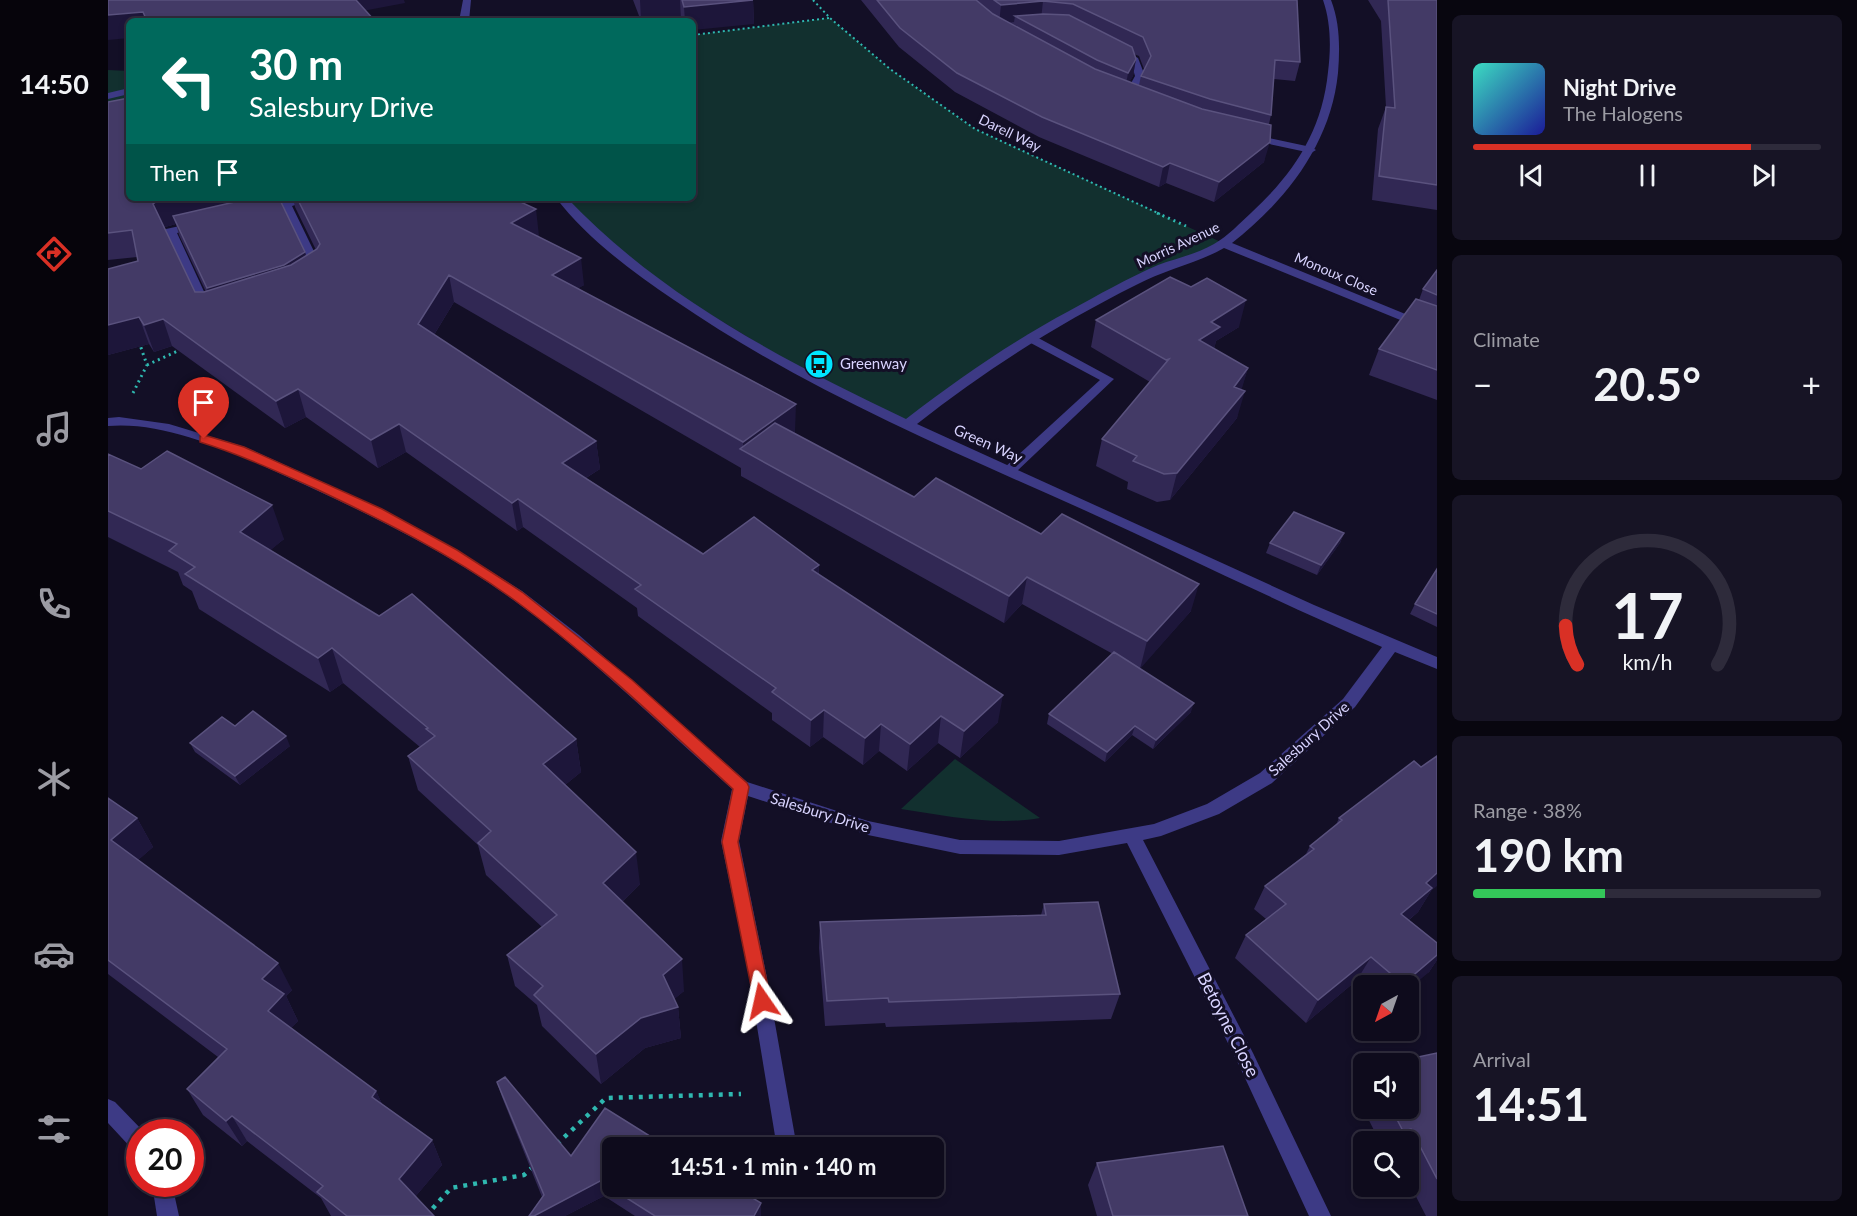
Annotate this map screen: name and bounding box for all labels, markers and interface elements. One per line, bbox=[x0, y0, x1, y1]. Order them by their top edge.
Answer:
text: 30 m bbox=[249, 39, 343, 89]
icon: left bbox=[150, 42, 228, 120]
text: 14:50 bbox=[19, 67, 89, 100]
text: Night Drive bbox=[1563, 74, 1676, 101]
text: Salesbury Drive bbox=[249, 90, 434, 123]
text: The Halogens bbox=[1563, 101, 1683, 125]
street label: Darell Way bbox=[976, 110, 1045, 155]
icon: arrive bbox=[211, 156, 244, 189]
text: Then bbox=[150, 159, 199, 186]
icon: previous bbox=[1515, 159, 1548, 192]
icon: pause bbox=[1631, 159, 1664, 192]
icon: next bbox=[1747, 159, 1780, 192]
street label: Morris Avenue bbox=[1134, 218, 1222, 271]
icon: directions bbox=[33, 233, 75, 275]
street label: Monoux Close bbox=[1292, 248, 1380, 299]
text: Climate bbox=[1473, 327, 1540, 351]
bus stop icon: Greenway bbox=[803, 348, 835, 380]
place label: Greenway bbox=[840, 354, 907, 372]
text: 20.5° bbox=[1593, 357, 1701, 411]
text: − bbox=[1473, 364, 1492, 404]
text: + bbox=[1802, 364, 1821, 404]
pin bbox=[178, 377, 229, 439]
icon: arrive bbox=[187, 386, 220, 419]
icon: music bbox=[33, 408, 75, 450]
street label: Green Way bbox=[951, 420, 1026, 466]
text: 17 bbox=[1611, 577, 1683, 652]
icon: phone bbox=[33, 583, 75, 625]
text: km/h bbox=[1622, 649, 1672, 675]
street label: Salesbury Drive bbox=[1264, 697, 1353, 779]
icon: climate bbox=[33, 758, 75, 800]
street label: Salesbury Drive bbox=[769, 788, 872, 836]
text: Range · 38% bbox=[1473, 798, 1582, 822]
text: 190 km bbox=[1473, 828, 1624, 882]
icon: car bbox=[33, 933, 75, 975]
position arrow bbox=[730, 969, 794, 1033]
street label: Betoyne Close bbox=[1193, 969, 1265, 1081]
north arrow bbox=[1353, 975, 1419, 1041]
map controls bbox=[1353, 975, 1419, 1197]
text: Arrival bbox=[1473, 1047, 1531, 1071]
button: sound bbox=[1353, 1053, 1419, 1119]
text: 14:51 bbox=[1473, 1077, 1589, 1131]
icon: filters bbox=[33, 1108, 75, 1150]
speed limit sign: 20 bbox=[126, 1119, 204, 1197]
button: search bbox=[1353, 1131, 1419, 1197]
text: 14:51 · 1 min · 140 m bbox=[670, 1153, 876, 1180]

